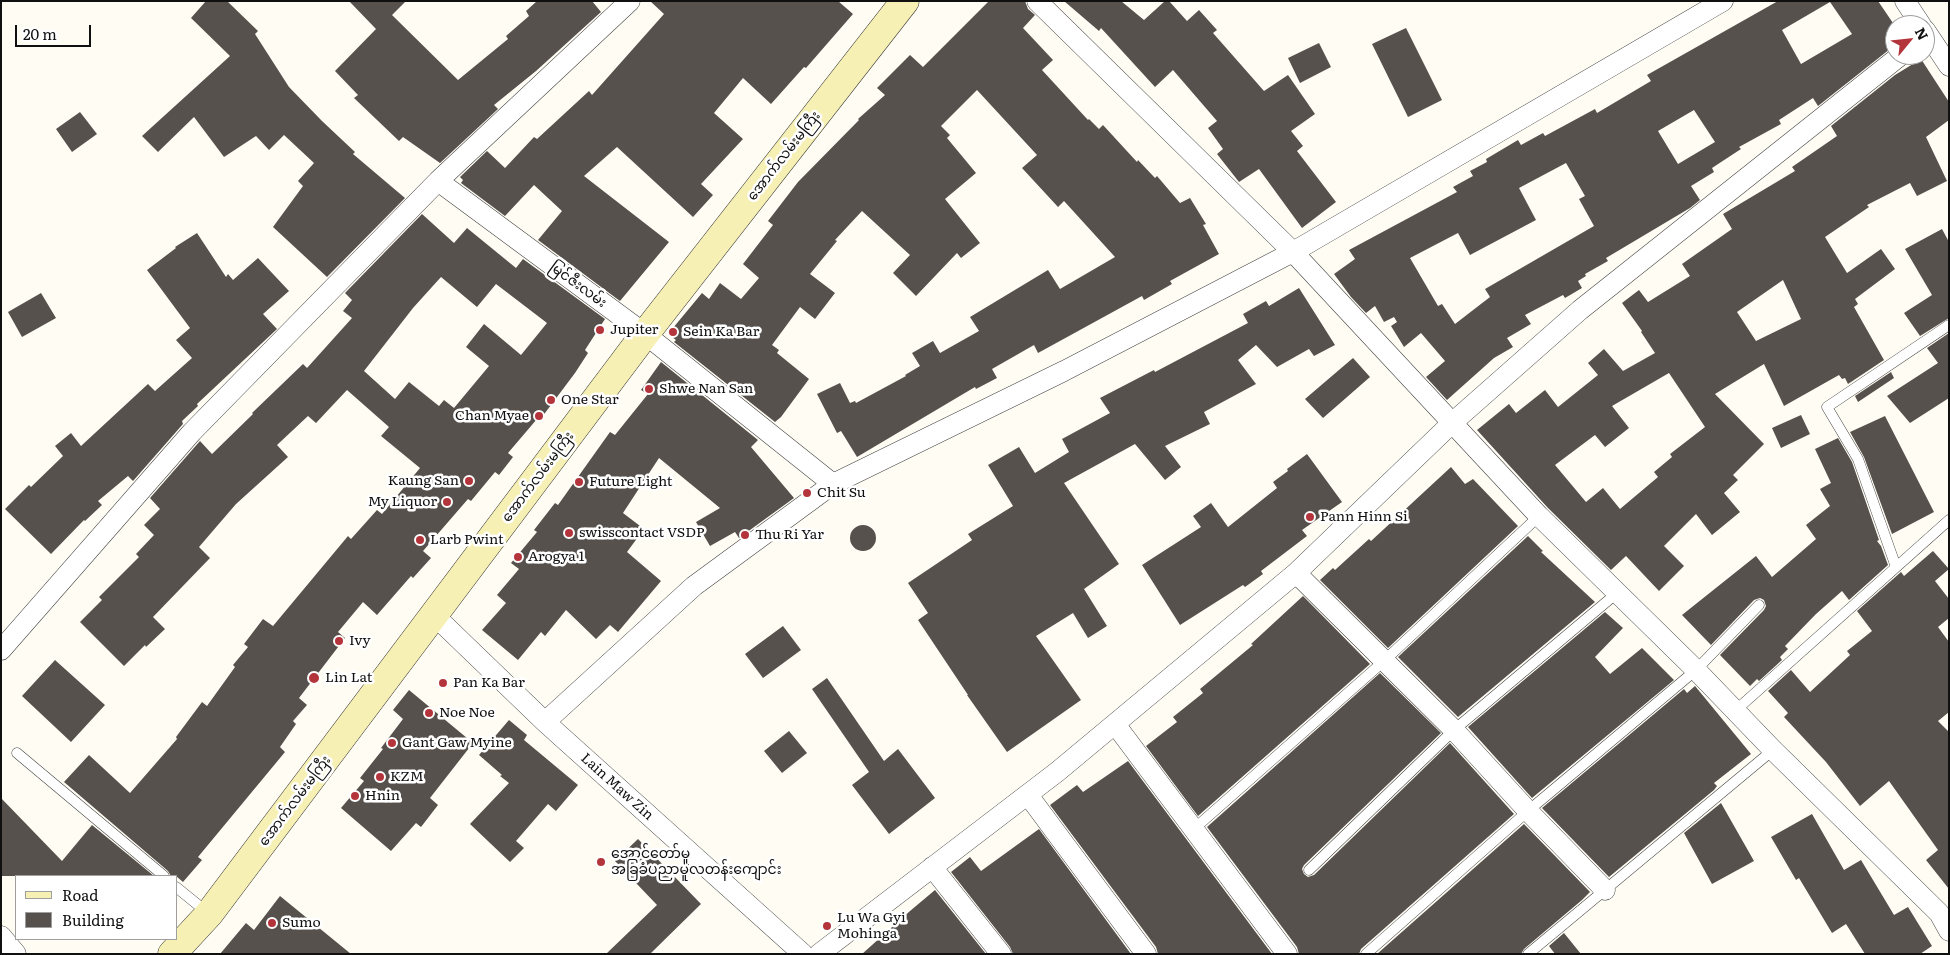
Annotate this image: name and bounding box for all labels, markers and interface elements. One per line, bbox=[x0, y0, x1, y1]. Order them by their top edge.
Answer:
scale bar bbox=[18, 15, 94, 47]
north arrow bbox=[1885, 15, 1935, 65]
text: 20 m bbox=[23, 22, 57, 45]
text: N bbox=[1911, 24, 1934, 43]
street label: အောက်လမ်းမကြီး bbox=[744, 108, 824, 204]
street label: မြင်ဇီးလမ်း bbox=[546, 259, 610, 311]
place label: Jupiter bbox=[610, 322, 658, 338]
marker: Jupiter bbox=[594, 324, 606, 336]
place label: Sein Ka Bar bbox=[683, 324, 759, 340]
marker: Sein Ka Bar bbox=[667, 326, 679, 338]
place label: Shwe Nan San bbox=[659, 381, 753, 397]
marker: Shwe Nan San bbox=[643, 383, 655, 395]
place label: One Star bbox=[561, 392, 619, 408]
marker: One Star bbox=[545, 394, 557, 406]
place label: Chan Myae bbox=[455, 408, 529, 424]
marker: Chan Myae bbox=[533, 410, 545, 422]
street label: အောက်လမ်းမကြီး bbox=[498, 428, 578, 526]
place label: Kaung San bbox=[388, 473, 459, 489]
place label: Future Light bbox=[589, 474, 672, 490]
marker: Kaung San bbox=[463, 475, 475, 487]
marker: Future Light bbox=[573, 476, 585, 488]
place label: Chit Su bbox=[817, 485, 866, 501]
marker: Chit Su bbox=[801, 487, 813, 499]
place label: My Liquor bbox=[368, 494, 437, 510]
marker: My Liquor bbox=[441, 496, 453, 508]
place label: Pann Hinn Si bbox=[1320, 509, 1408, 525]
marker: Pann Hinn Si bbox=[1304, 511, 1316, 523]
place label: swisscontact VSDP bbox=[579, 525, 704, 541]
marker: swisscontact VSDP bbox=[563, 527, 575, 539]
place label: Thu Ri Yar bbox=[755, 527, 824, 543]
marker: Thu Ri Yar bbox=[739, 529, 751, 541]
place label: Larb Pwint bbox=[430, 532, 504, 548]
marker: Larb Pwint bbox=[414, 534, 426, 546]
place label: Arogya 1 bbox=[528, 549, 584, 565]
marker: Arogya 1 bbox=[512, 551, 524, 563]
place label: Ivy bbox=[349, 633, 371, 649]
marker: Ivy bbox=[333, 635, 345, 647]
place label: Lin Lat bbox=[325, 670, 372, 686]
marker: Lin Lat bbox=[307, 671, 321, 685]
place label: Pan Ka Bar bbox=[453, 675, 525, 691]
marker: Pan Ka Bar bbox=[437, 677, 449, 689]
place label: Noe Noe bbox=[439, 705, 495, 721]
marker: Noe Noe bbox=[423, 707, 435, 719]
place label: Gant Gaw Myine bbox=[402, 735, 512, 751]
marker: Gant Gaw Myine bbox=[386, 737, 398, 749]
street label: Lain Maw Zin bbox=[577, 750, 657, 824]
street label: အောက်လမ်းမကြီး bbox=[255, 752, 335, 850]
place label: KZM bbox=[390, 769, 424, 785]
marker: KZM bbox=[374, 771, 386, 783]
place label: Hnin bbox=[365, 788, 400, 804]
marker: Hnin bbox=[349, 790, 361, 802]
place label: အောင်တော်မူ အခြခံပညာမူလတန်းကျောင်း bbox=[611, 846, 782, 879]
marker: အောင်တော်မူ အခြခံပညာမူလတန်းကျောင်း bbox=[595, 856, 607, 868]
legend bbox=[15, 875, 178, 940]
text: Road bbox=[62, 883, 98, 906]
text: Building bbox=[62, 908, 124, 931]
place label: Lu Wa Gyi Mohinga bbox=[837, 910, 906, 942]
place label: Sumo bbox=[282, 915, 321, 931]
marker: Sumo bbox=[266, 917, 278, 929]
marker: Lu Wa Gyi Mohinga bbox=[821, 920, 833, 932]

